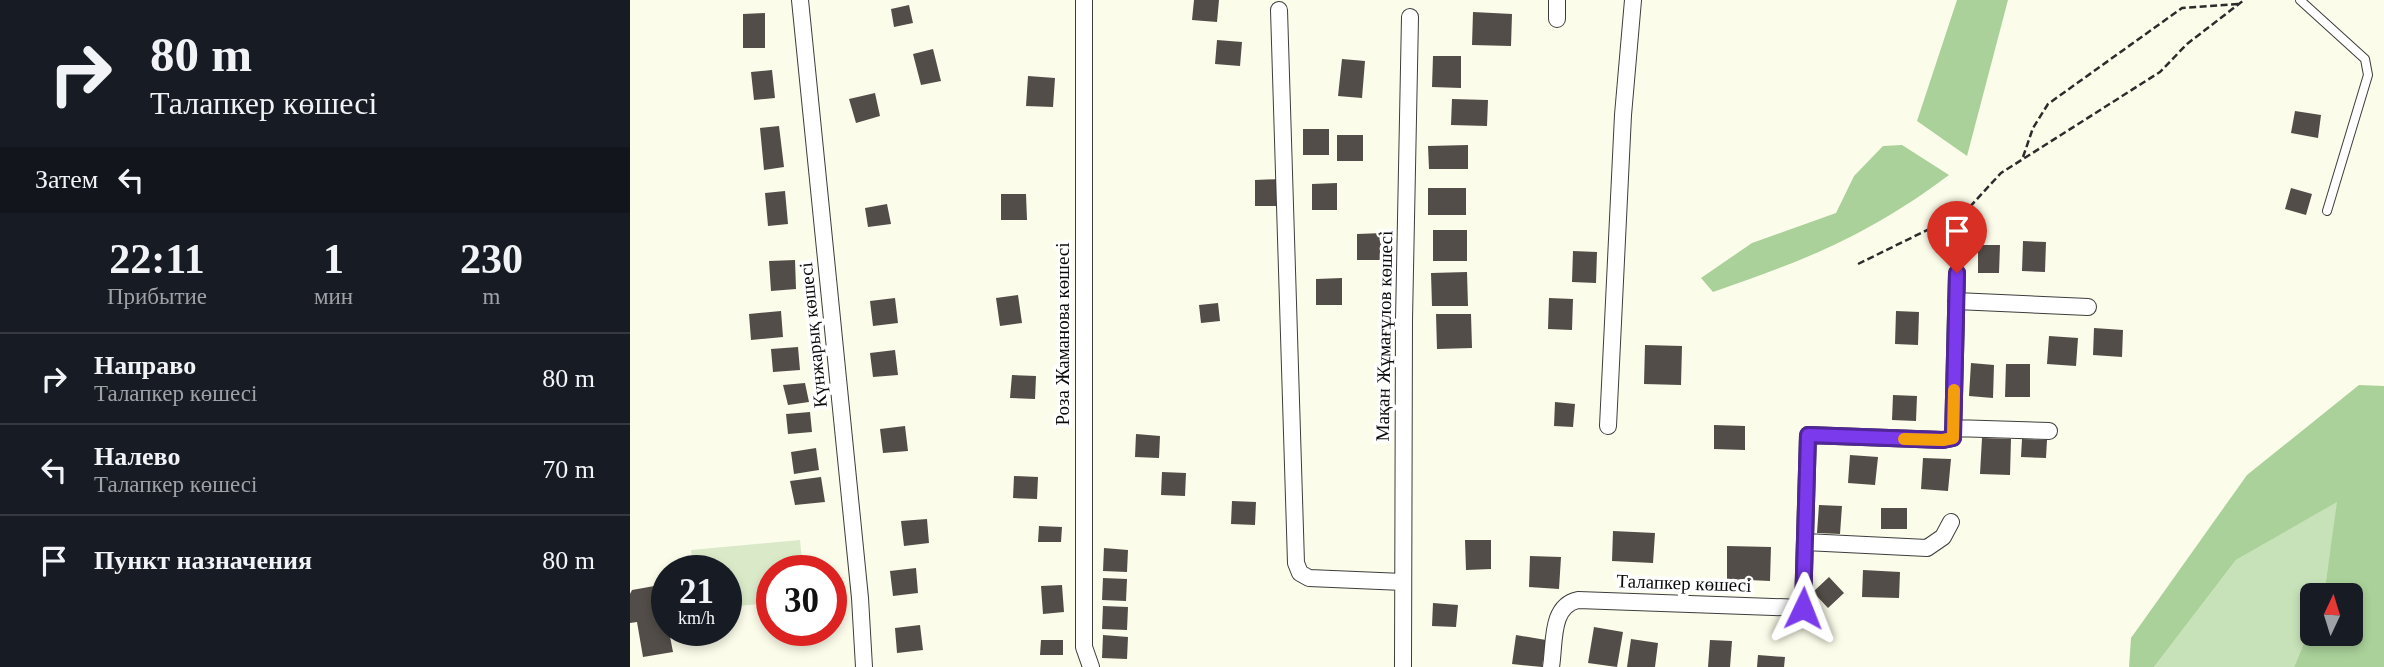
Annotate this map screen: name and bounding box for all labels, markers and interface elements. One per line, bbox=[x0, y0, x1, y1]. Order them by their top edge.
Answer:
text: 80 m bbox=[150, 27, 252, 82]
icon: right bbox=[35, 28, 126, 119]
text: Талапкер көшесі bbox=[150, 85, 377, 121]
icon: left bbox=[112, 161, 150, 199]
text: Затем bbox=[35, 165, 98, 194]
pin bbox=[1927, 201, 1987, 273]
icon: arrive bbox=[1938, 212, 1976, 250]
street label: Мақан Жұмағұлов көшесі bbox=[1372, 230, 1396, 442]
text: 22:11 bbox=[109, 236, 205, 282]
text: 1 bbox=[323, 236, 344, 282]
text: 230 bbox=[460, 236, 523, 282]
street label: Роза Жаманова көшесі bbox=[1052, 242, 1073, 426]
street label: Күнжарық көшесі bbox=[795, 261, 831, 409]
text: Прибытие bbox=[107, 284, 207, 309]
text: мин bbox=[314, 284, 353, 309]
text: m bbox=[483, 284, 500, 309]
text: Направо bbox=[94, 351, 196, 380]
icon: right bbox=[35, 360, 73, 398]
text: 80 m bbox=[542, 364, 595, 393]
text: Талапкер көшесі bbox=[94, 381, 257, 406]
text: Налево bbox=[94, 442, 180, 471]
icon: left bbox=[35, 451, 73, 489]
text: 70 m bbox=[542, 455, 595, 484]
text: Талапкер көшесі bbox=[94, 472, 257, 497]
icon: arrive bbox=[35, 542, 73, 580]
text: Пункт назначения bbox=[94, 546, 312, 575]
text: 80 m bbox=[542, 546, 595, 575]
speed limit sign: 30 bbox=[756, 555, 847, 646]
street label: Талапкер көшесі bbox=[1616, 570, 1752, 596]
position arrow bbox=[1766, 571, 1840, 645]
text: 21 bbox=[679, 572, 714, 611]
north arrow bbox=[2300, 583, 2362, 646]
map controls bbox=[2300, 583, 2363, 646]
text: km/h bbox=[678, 608, 715, 628]

